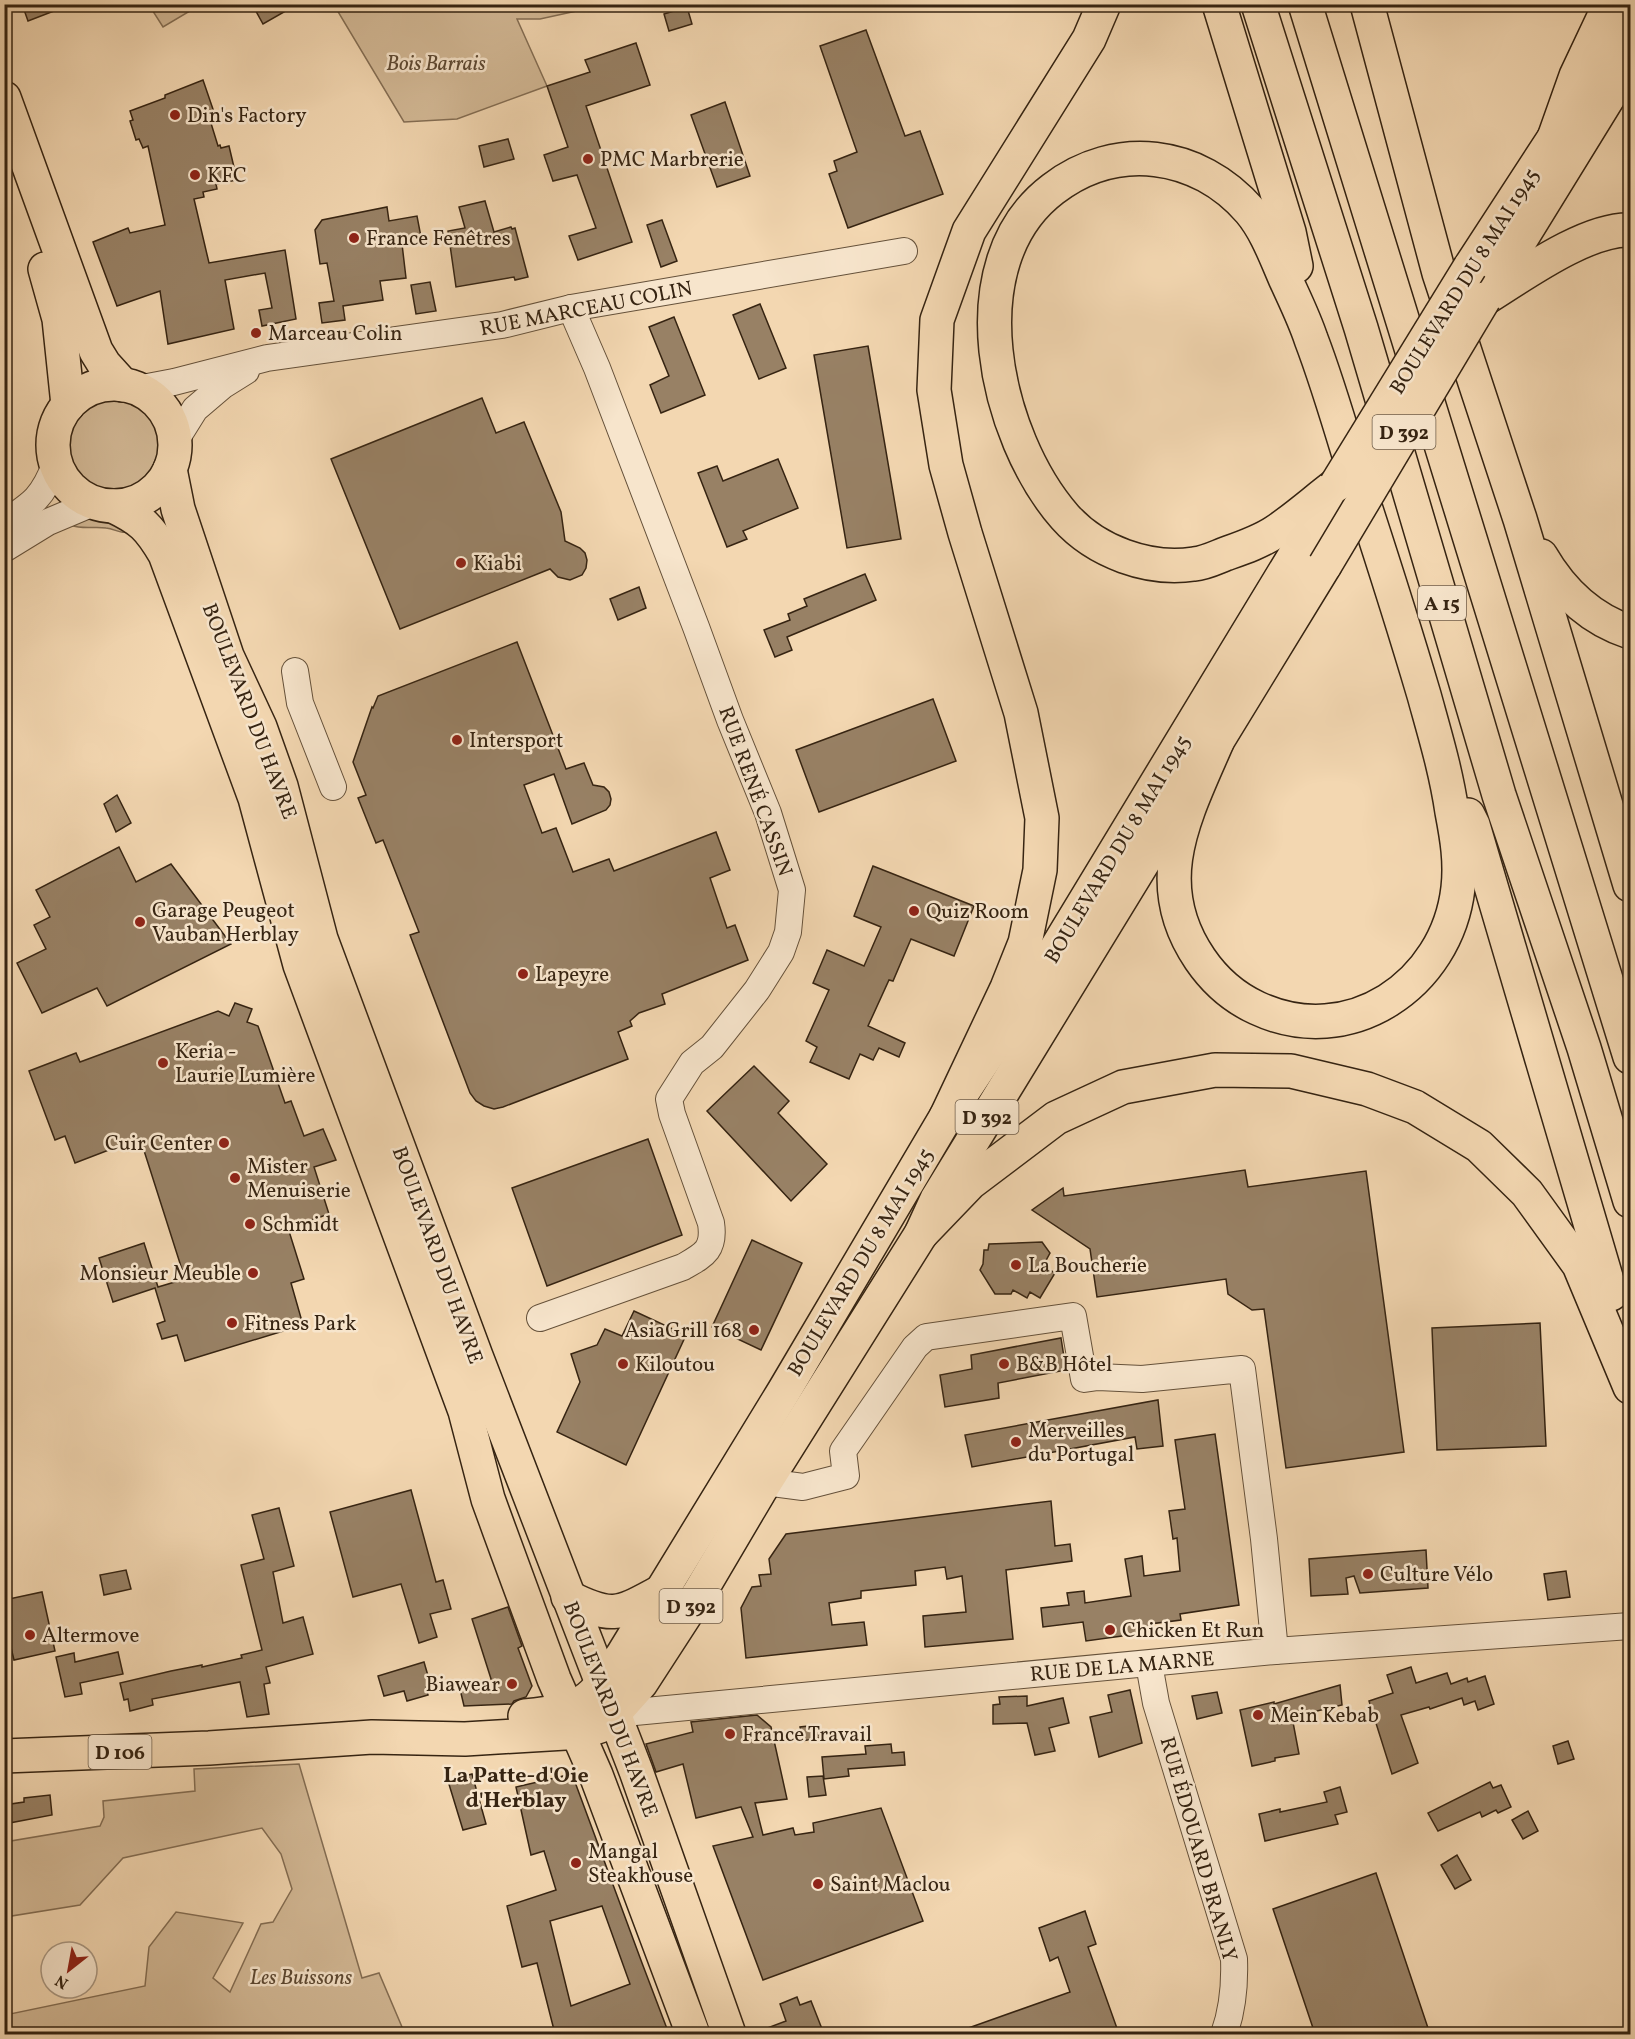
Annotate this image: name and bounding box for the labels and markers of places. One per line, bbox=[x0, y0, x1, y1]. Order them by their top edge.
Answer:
place label: Din's Factory bbox=[187, 102, 307, 131]
marker: Din's Factory bbox=[168, 108, 182, 122]
place label: PMC Marbrerie bbox=[600, 146, 744, 175]
marker: PMC Marbrerie bbox=[581, 152, 595, 166]
place label: KFC bbox=[207, 162, 247, 191]
marker: KFC bbox=[188, 168, 202, 182]
place label: France Fenêtres bbox=[366, 225, 511, 254]
marker: France Fenêtres bbox=[347, 231, 361, 245]
place label: Marceau Colin bbox=[268, 320, 402, 349]
marker: Marceau Colin bbox=[249, 326, 263, 340]
place label: Kiabi bbox=[473, 550, 522, 579]
marker: Kiabi bbox=[454, 556, 468, 570]
place label: Intersport bbox=[469, 727, 563, 756]
marker: Intersport bbox=[450, 733, 464, 747]
place label: Garage Peugeot Vauban Herblay bbox=[152, 897, 299, 950]
place label: Quiz Room bbox=[926, 898, 1029, 927]
marker: Quiz Room bbox=[907, 904, 921, 918]
marker: Garage Peugeot Vauban Herblay bbox=[133, 915, 147, 929]
place label: Lapeyre bbox=[535, 961, 609, 990]
marker: Lapeyre bbox=[516, 967, 530, 981]
place label: Keria - Laurie Lumière bbox=[175, 1038, 316, 1091]
marker: Keria - Laurie Lumière bbox=[156, 1056, 170, 1070]
place label: Cuir Center bbox=[105, 1130, 212, 1159]
marker: Cuir Center bbox=[217, 1136, 231, 1150]
place label: Mister Menuiserie bbox=[247, 1153, 351, 1206]
marker: Mister Menuiserie bbox=[228, 1171, 242, 1185]
place label: Schmidt bbox=[262, 1211, 339, 1240]
marker: Schmidt bbox=[243, 1217, 257, 1231]
place label: La Boucherie bbox=[1028, 1252, 1147, 1281]
marker: La Boucherie bbox=[1009, 1258, 1023, 1272]
place label: Monsieur Meuble bbox=[80, 1260, 241, 1289]
marker: Monsieur Meuble bbox=[246, 1266, 260, 1280]
place label: Fitness Park bbox=[244, 1310, 357, 1339]
marker: Fitness Park bbox=[225, 1316, 239, 1330]
place label: AsiaGrill 168 bbox=[625, 1317, 742, 1346]
marker: AsiaGrill 168 bbox=[747, 1323, 761, 1337]
place label: Kiloutou bbox=[635, 1351, 715, 1380]
place label: B&B Hôtel bbox=[1016, 1351, 1112, 1380]
marker: Kiloutou bbox=[616, 1357, 630, 1371]
marker: B&B Hôtel bbox=[997, 1357, 1011, 1371]
place label: Merveilles du Portugal bbox=[1028, 1417, 1134, 1470]
marker: Merveilles du Portugal bbox=[1009, 1435, 1023, 1449]
place label: Culture Vélo bbox=[1380, 1561, 1493, 1590]
marker: Culture Vélo bbox=[1361, 1567, 1375, 1581]
place label: Chicken Et Run bbox=[1122, 1617, 1264, 1646]
place label: Altermove bbox=[42, 1622, 139, 1651]
marker: Chicken Et Run bbox=[1103, 1623, 1117, 1637]
marker: Altermove bbox=[23, 1628, 37, 1642]
place label: Biawear bbox=[426, 1671, 500, 1700]
marker: Biawear bbox=[505, 1677, 519, 1691]
place label: Mein Kebab bbox=[1270, 1702, 1379, 1731]
marker: Mein Kebab bbox=[1251, 1708, 1265, 1722]
place label: France Travail bbox=[742, 1721, 872, 1750]
marker: France Travail bbox=[723, 1727, 737, 1741]
place label: Mangal Steakhouse bbox=[588, 1838, 693, 1891]
marker: Mangal Steakhouse bbox=[569, 1856, 583, 1870]
place label: Saint Maclou bbox=[830, 1871, 951, 1900]
marker: Saint Maclou bbox=[811, 1877, 825, 1891]

